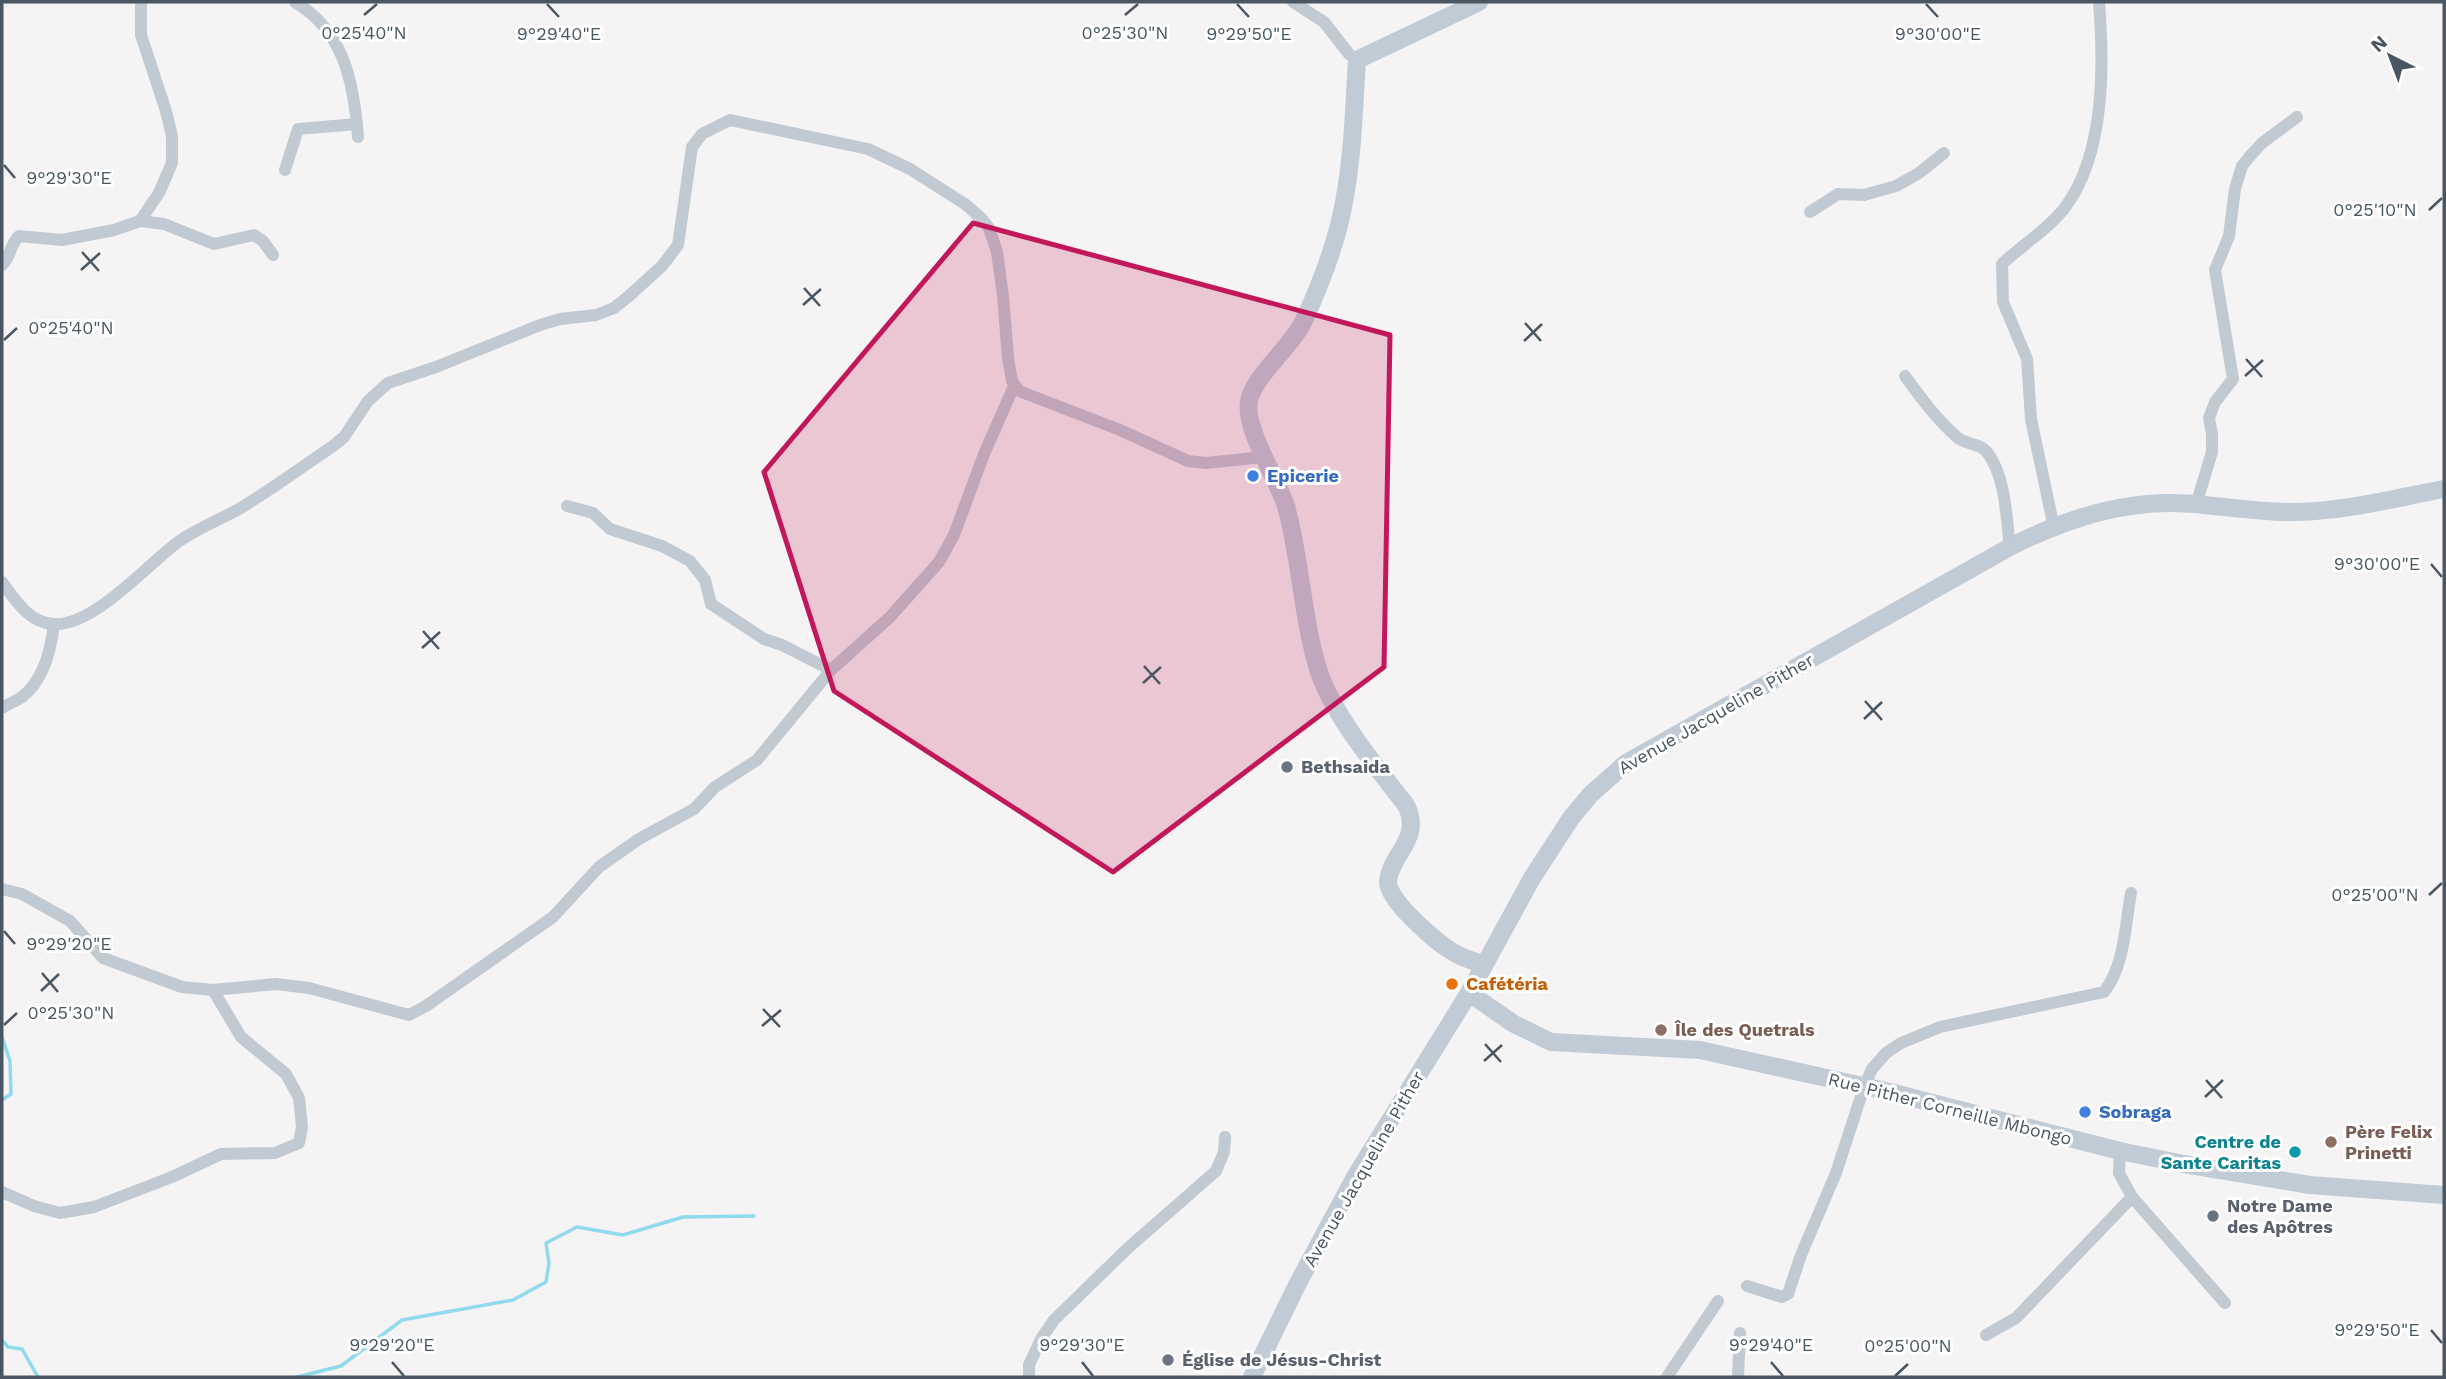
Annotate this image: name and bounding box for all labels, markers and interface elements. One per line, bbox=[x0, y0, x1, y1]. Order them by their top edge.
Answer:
north arrow bbox=[2355, 21, 2425, 91]
text: 0°25'40"N bbox=[321, 22, 407, 43]
text: 0°25'30"N bbox=[1082, 22, 1168, 43]
text: 9°29'40"E bbox=[517, 23, 601, 44]
text: 9°29'50"E bbox=[1206, 23, 1292, 44]
text: 9°30'00"E bbox=[1895, 23, 1981, 44]
text: N bbox=[2366, 30, 2392, 57]
text: 9°29'30"E bbox=[26, 167, 112, 188]
text: 0°25'10"N bbox=[2333, 199, 2417, 220]
text: 0°25'40"N bbox=[28, 317, 114, 338]
place label: Epicerie bbox=[1267, 465, 1339, 486]
marker: Epicerie bbox=[1245, 468, 1261, 484]
text: 9°30'00"E bbox=[2334, 553, 2420, 574]
street label: Avenue Jacqueline Pither bbox=[1614, 649, 1817, 778]
place label: Bethsaida bbox=[1301, 756, 1390, 777]
marker: Bethsaida bbox=[1279, 759, 1295, 775]
text: 0°25'00"N bbox=[2331, 884, 2419, 905]
text: 9°29'20"E bbox=[26, 933, 112, 954]
place label: Cafétéria bbox=[1466, 973, 1549, 994]
marker: Cafétéria bbox=[1444, 976, 1460, 992]
text: 0°25'30"N bbox=[28, 1002, 114, 1023]
place label: Île des Quetrals bbox=[1674, 1019, 1815, 1040]
marker: Île des Quetrals bbox=[1653, 1022, 1669, 1038]
street label: Avenue Jacqueline Pither bbox=[1299, 1067, 1428, 1270]
street label: Rue Pither Corneille Mbongo bbox=[1826, 1068, 2074, 1149]
place label: Sobraga bbox=[2099, 1101, 2172, 1122]
marker: Sobraga bbox=[2077, 1104, 2093, 1120]
place label: Père Felix Prinetti bbox=[2345, 1121, 2433, 1163]
place label: Centre de Sante Caritas bbox=[2161, 1131, 2281, 1173]
marker: Père Felix Prinetti bbox=[2323, 1134, 2339, 1150]
marker: Centre de Sante Caritas bbox=[2287, 1144, 2303, 1160]
place label: Notre Dame des Apôtres bbox=[2227, 1195, 2333, 1237]
marker: Notre Dame des Apôtres bbox=[2205, 1208, 2221, 1224]
text: 9°29'50"E bbox=[2334, 1319, 2420, 1340]
text: 9°29'20"E bbox=[349, 1334, 435, 1355]
text: 9°29'30"E bbox=[1039, 1334, 1125, 1355]
text: 9°29'40"E bbox=[1729, 1334, 1813, 1355]
text: 0°25'00"N bbox=[1864, 1335, 1952, 1356]
place label: Église de Jésus-Christ bbox=[1182, 1349, 1382, 1370]
marker: Église de Jésus-Christ bbox=[1160, 1352, 1176, 1368]

